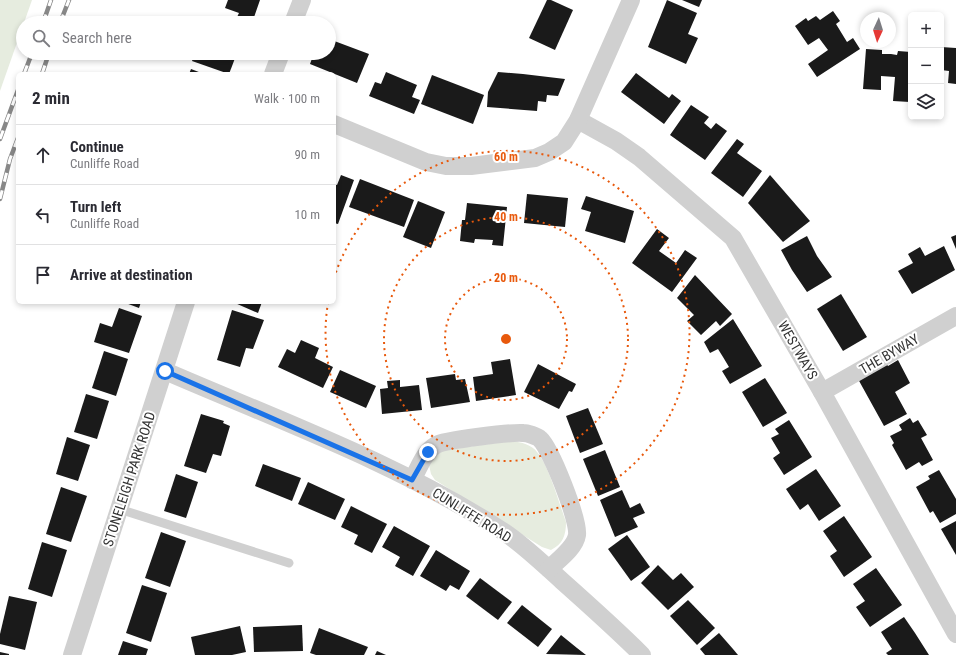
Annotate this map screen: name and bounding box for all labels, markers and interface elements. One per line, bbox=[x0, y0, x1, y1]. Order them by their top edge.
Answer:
north arrow bbox=[860, 12, 896, 48]
map controls bbox=[908, 12, 944, 120]
button: + bbox=[908, 12, 944, 48]
search box bbox=[16, 16, 336, 60]
icon: search bbox=[30, 27, 52, 49]
text: Search here bbox=[62, 29, 132, 47]
button: − bbox=[908, 48, 944, 84]
button: layers bbox=[908, 84, 944, 120]
text: 2 min bbox=[32, 88, 70, 108]
text: Walk · 100 m bbox=[254, 91, 320, 106]
text: Continue bbox=[70, 138, 124, 156]
icon: ahead bbox=[32, 144, 54, 166]
text: 90 m bbox=[294, 147, 320, 162]
text: 60 m bbox=[494, 150, 518, 164]
text: Cunliffe Road bbox=[70, 156, 139, 171]
text: Turn left bbox=[70, 198, 121, 216]
icon: left bbox=[32, 204, 54, 226]
text: 10 m bbox=[294, 207, 320, 222]
text: 40 m bbox=[494, 210, 518, 224]
text: Cunliffe Road bbox=[70, 216, 139, 231]
icon: arrive bbox=[32, 264, 54, 286]
text: Arrive at destination bbox=[70, 266, 193, 284]
text: 20 m bbox=[494, 271, 518, 285]
street label: WESTWAYS bbox=[775, 318, 821, 382]
street label: THE BYWAY bbox=[856, 330, 922, 377]
centre of rings bbox=[499, 332, 513, 346]
route start bbox=[156, 362, 174, 380]
street label: STONELEIGH PARK ROAD bbox=[100, 410, 158, 548]
route end bbox=[419, 443, 437, 461]
street label: CUNLIFFE ROAD bbox=[430, 484, 514, 546]

